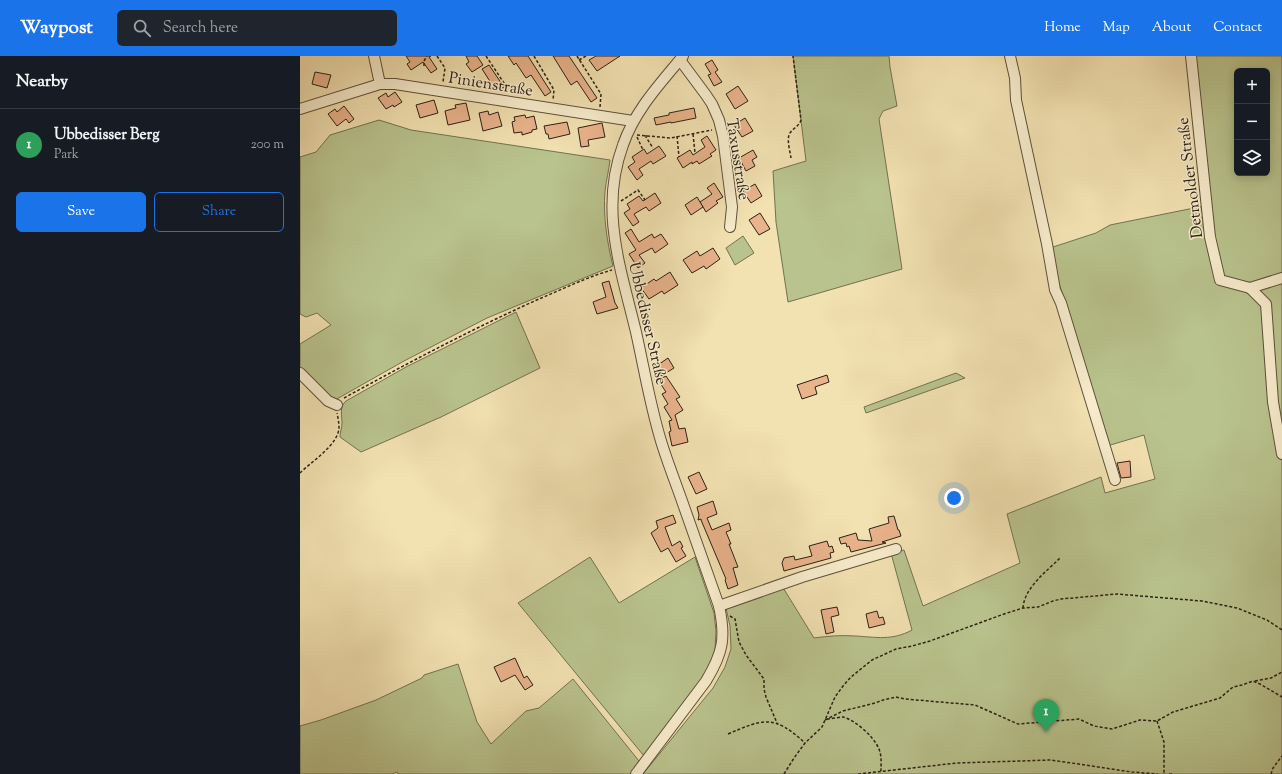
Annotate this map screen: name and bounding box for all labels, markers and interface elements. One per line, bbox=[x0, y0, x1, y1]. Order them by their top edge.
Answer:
search box bbox=[117, 10, 397, 46]
text: Waypost bbox=[20, 15, 93, 42]
icon: search bbox=[131, 17, 153, 39]
text: Search here bbox=[163, 18, 238, 39]
text: Home bbox=[1044, 18, 1081, 38]
text: Map bbox=[1103, 18, 1130, 38]
text: About bbox=[1152, 18, 1191, 38]
text: Contact bbox=[1213, 18, 1262, 38]
street label: Pinienstraße bbox=[447, 67, 534, 103]
map controls bbox=[1234, 68, 1270, 176]
button: + bbox=[1234, 68, 1270, 104]
text: Nearby bbox=[16, 70, 68, 94]
button: − bbox=[1234, 104, 1270, 140]
street label: Detmolder Straße bbox=[1173, 116, 1210, 239]
street label: Taxusstraße bbox=[719, 117, 754, 202]
text: Ubbedisser Berg bbox=[54, 125, 159, 146]
text: 1 bbox=[27, 136, 31, 154]
text: 200 m bbox=[251, 136, 284, 154]
button: layers bbox=[1234, 140, 1270, 176]
text: Park bbox=[54, 146, 79, 164]
button: Save bbox=[16, 192, 146, 232]
button: Share bbox=[154, 192, 284, 232]
street label: Ubbedisser Straße bbox=[621, 260, 672, 387]
your location bbox=[944, 488, 964, 508]
pin: 1 bbox=[1033, 699, 1059, 732]

